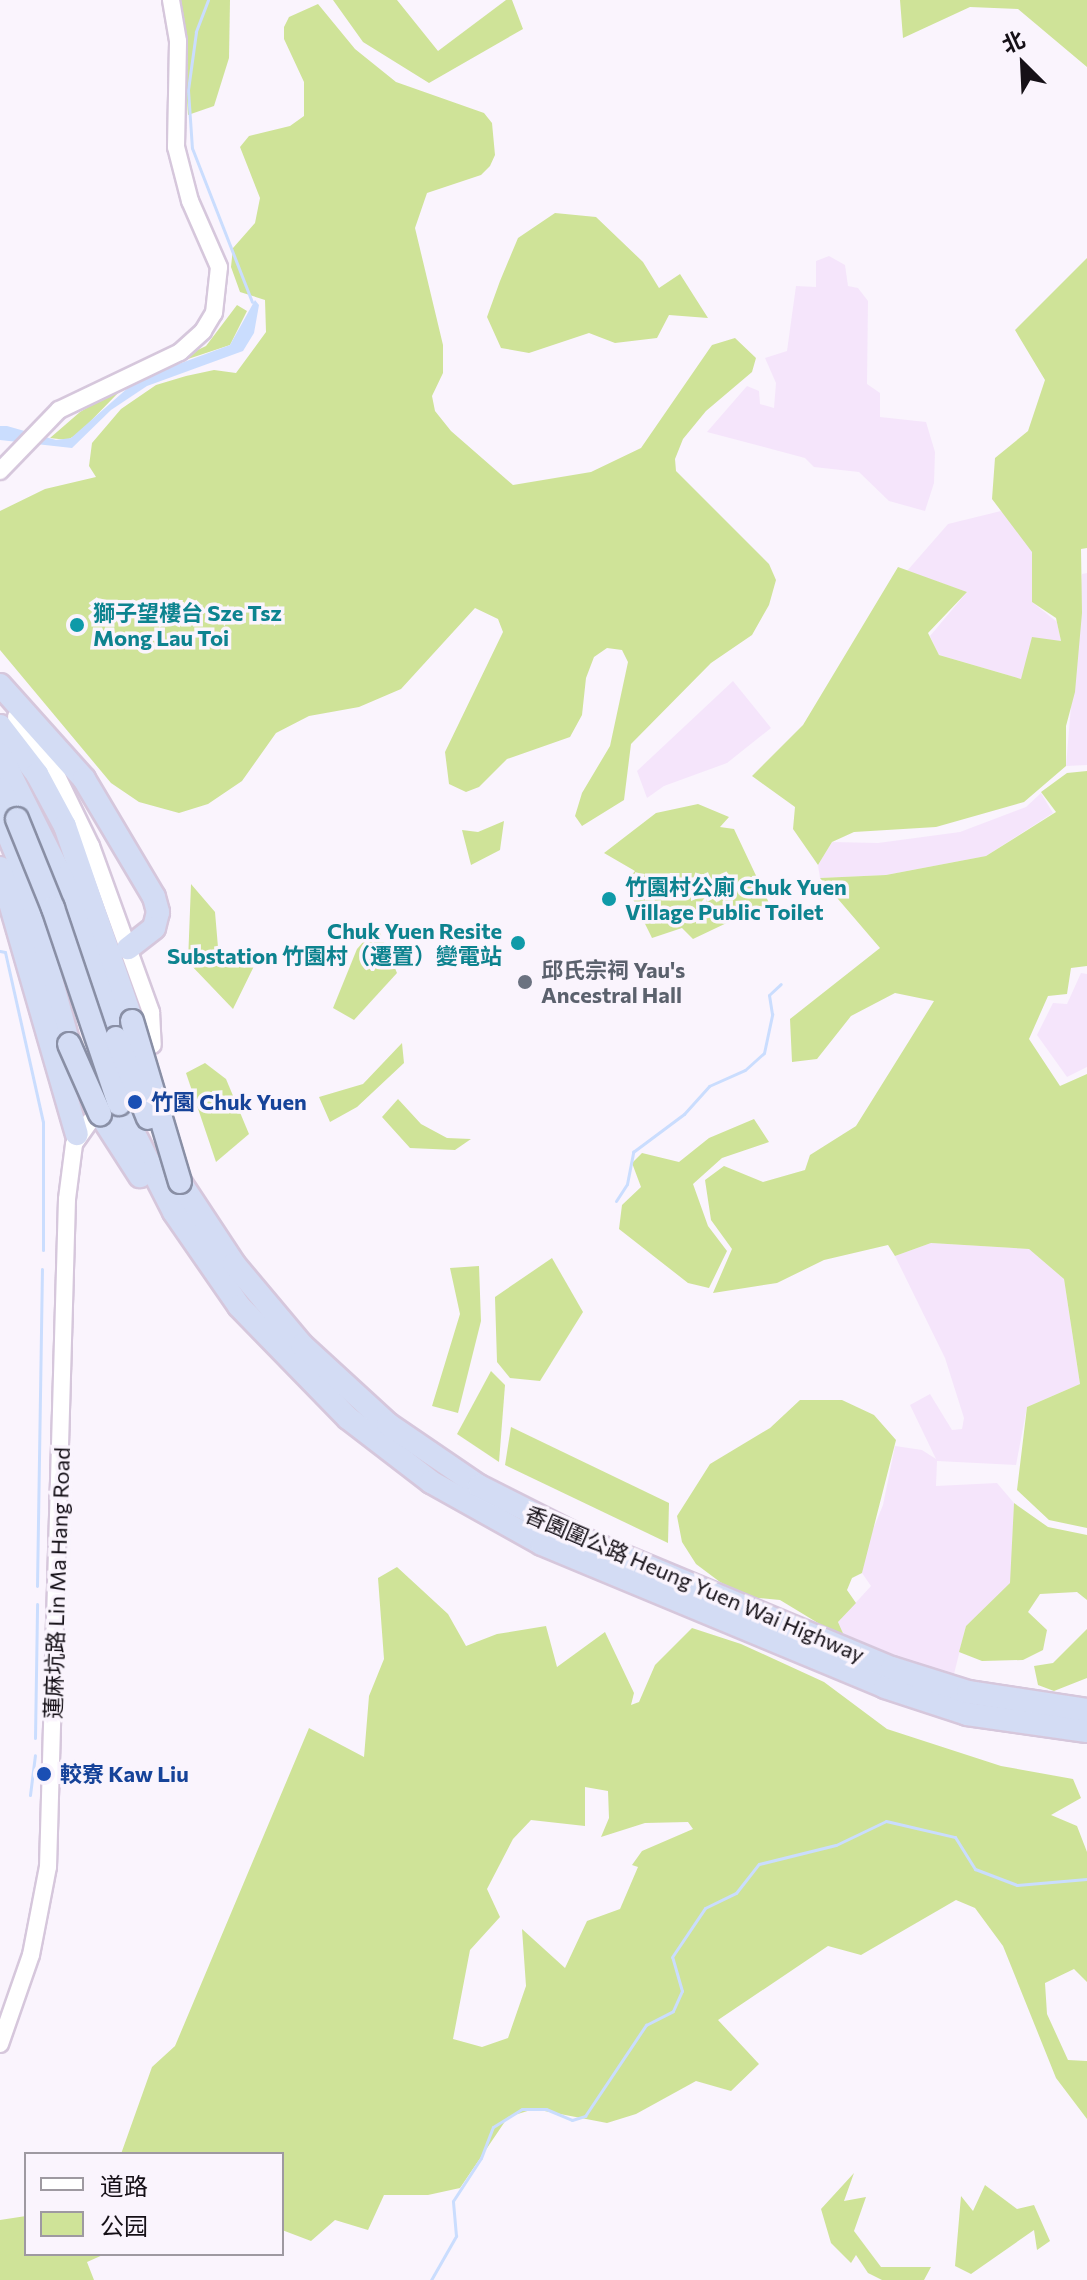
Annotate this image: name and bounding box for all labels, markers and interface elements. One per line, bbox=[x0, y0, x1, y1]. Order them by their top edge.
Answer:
north arrow bbox=[983, 24, 1063, 104]
text: 北 bbox=[997, 25, 1029, 58]
place label: 獅子望樓台 Sze Tsz Mong Lau Toi bbox=[93, 599, 282, 650]
marker: 獅子望樓台 Sze Tsz Mong Lau Toi bbox=[68, 616, 86, 634]
place label: 竹園村公廁 Chuk Yuen Village Public Toilet bbox=[625, 873, 847, 924]
marker: 竹園村公廁 Chuk Yuen Village Public Toilet bbox=[600, 890, 618, 908]
place label: Chuk Yuen Resite Substation 竹園村（遷置）變電站 bbox=[167, 917, 502, 968]
marker: Chuk Yuen Resite Substation 竹園村（遷置）變電站 bbox=[509, 934, 527, 952]
place label: 邱氏宗祠 Yau's Ancestral Hall bbox=[541, 956, 685, 1008]
marker: 邱氏宗祠 Yau's Ancestral Hall bbox=[516, 973, 534, 991]
place label: 竹園 Chuk Yuen bbox=[151, 1089, 307, 1115]
marker: 竹園 Chuk Yuen bbox=[126, 1093, 144, 1111]
street label: 蓮麻坑路 Lin Ma Hang Road bbox=[39, 1447, 75, 1719]
street label: 香園圍公路 Heung Yuen Wai Highway bbox=[521, 1500, 869, 1668]
place label: 較寮 Kaw Liu bbox=[60, 1761, 189, 1787]
marker: 較寮 Kaw Liu bbox=[35, 1765, 53, 1783]
legend bbox=[24, 2152, 284, 2256]
text: 道路 bbox=[100, 2171, 148, 2200]
text: 公园 bbox=[100, 2211, 148, 2240]

